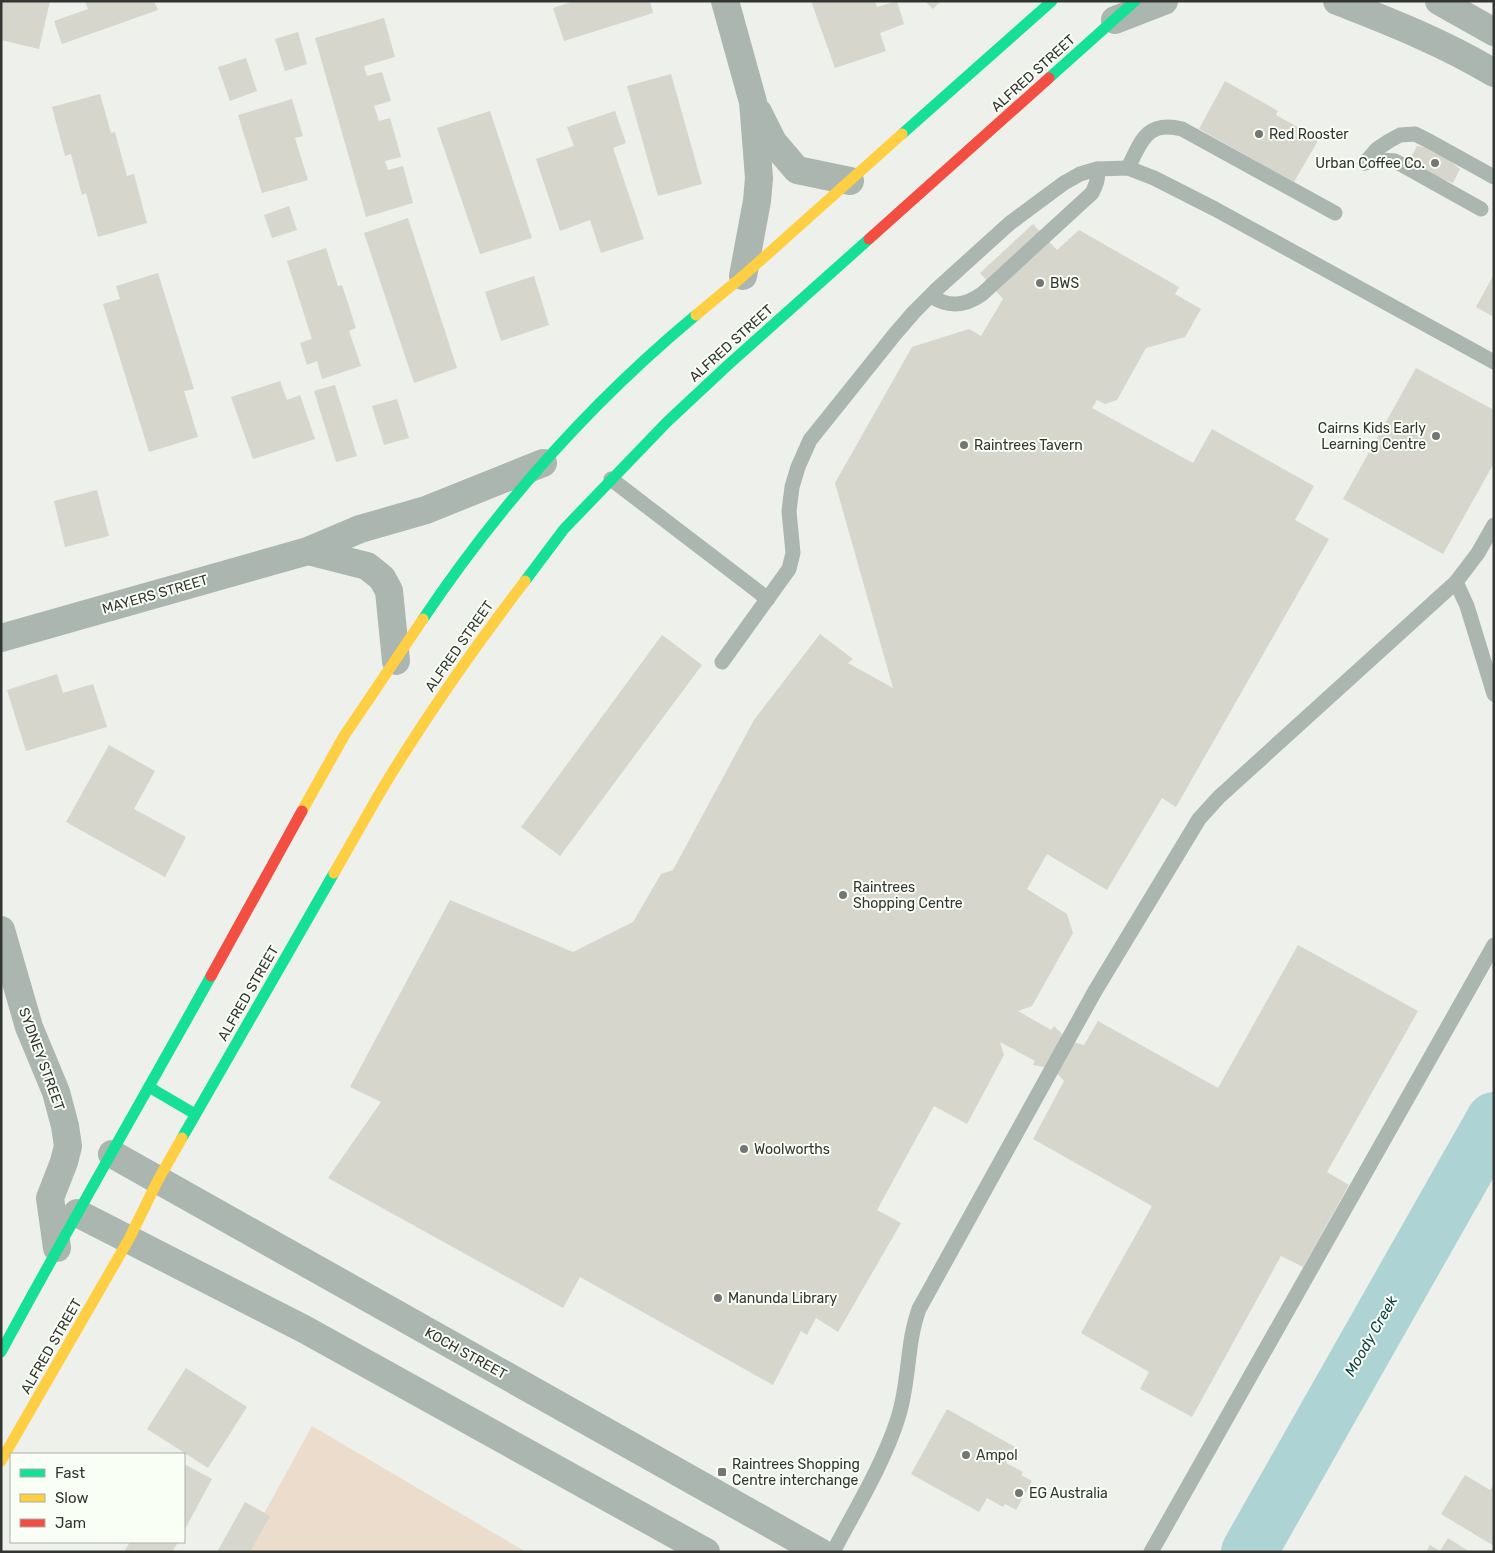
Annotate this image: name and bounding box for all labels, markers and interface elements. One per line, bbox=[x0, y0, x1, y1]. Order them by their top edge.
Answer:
street label: ALFRED STREET bbox=[988, 31, 1079, 116]
place label: Red Rooster bbox=[1269, 126, 1349, 143]
marker: Red Rooster bbox=[1253, 128, 1265, 140]
place label: Urban Coffee Co. bbox=[1315, 155, 1425, 172]
marker: Urban Coffee Co. bbox=[1429, 157, 1441, 169]
place label: BWS bbox=[1050, 275, 1079, 292]
marker: BWS bbox=[1034, 277, 1046, 289]
street label: ALFRED STREET bbox=[686, 301, 777, 386]
place label: Cairns Kids Early Learning Centre bbox=[1318, 420, 1426, 453]
marker: Cairns Kids Early Learning Centre bbox=[1430, 430, 1442, 442]
place label: Raintrees Tavern bbox=[974, 437, 1083, 454]
marker: Raintrees Tavern bbox=[958, 439, 970, 451]
street label: MAYERS STREET bbox=[100, 571, 210, 618]
street label: ALFRED STREET bbox=[422, 598, 497, 695]
place label: Raintrees Shopping Centre bbox=[853, 879, 963, 912]
marker: Raintrees Shopping Centre bbox=[837, 889, 849, 901]
street label: ALFRED STREET bbox=[214, 943, 283, 1044]
street label: SYDNEY STREET bbox=[15, 1005, 68, 1113]
place label: Woolworths bbox=[754, 1141, 830, 1158]
marker: Woolworths bbox=[738, 1143, 750, 1155]
place label: Manunda Library bbox=[728, 1290, 838, 1307]
marker: Manunda Library bbox=[712, 1292, 724, 1304]
water label: Moody Creek bbox=[1341, 1292, 1401, 1379]
street label: ALFRED STREET bbox=[17, 1296, 86, 1397]
street label: KOCH STREET bbox=[422, 1324, 510, 1383]
place label: Ampol bbox=[976, 1447, 1018, 1464]
marker: Ampol bbox=[960, 1449, 972, 1461]
legend bbox=[10, 1453, 185, 1543]
place label: Raintrees Shopping Centre interchange bbox=[732, 1456, 860, 1489]
text: Fast bbox=[55, 1464, 85, 1482]
marker: Raintrees Shopping Centre interchange bbox=[716, 1466, 728, 1478]
place label: EG Australia bbox=[1029, 1485, 1108, 1502]
marker: EG Australia bbox=[1013, 1487, 1025, 1499]
text: Slow bbox=[55, 1489, 88, 1507]
text: Jam bbox=[55, 1514, 86, 1532]

